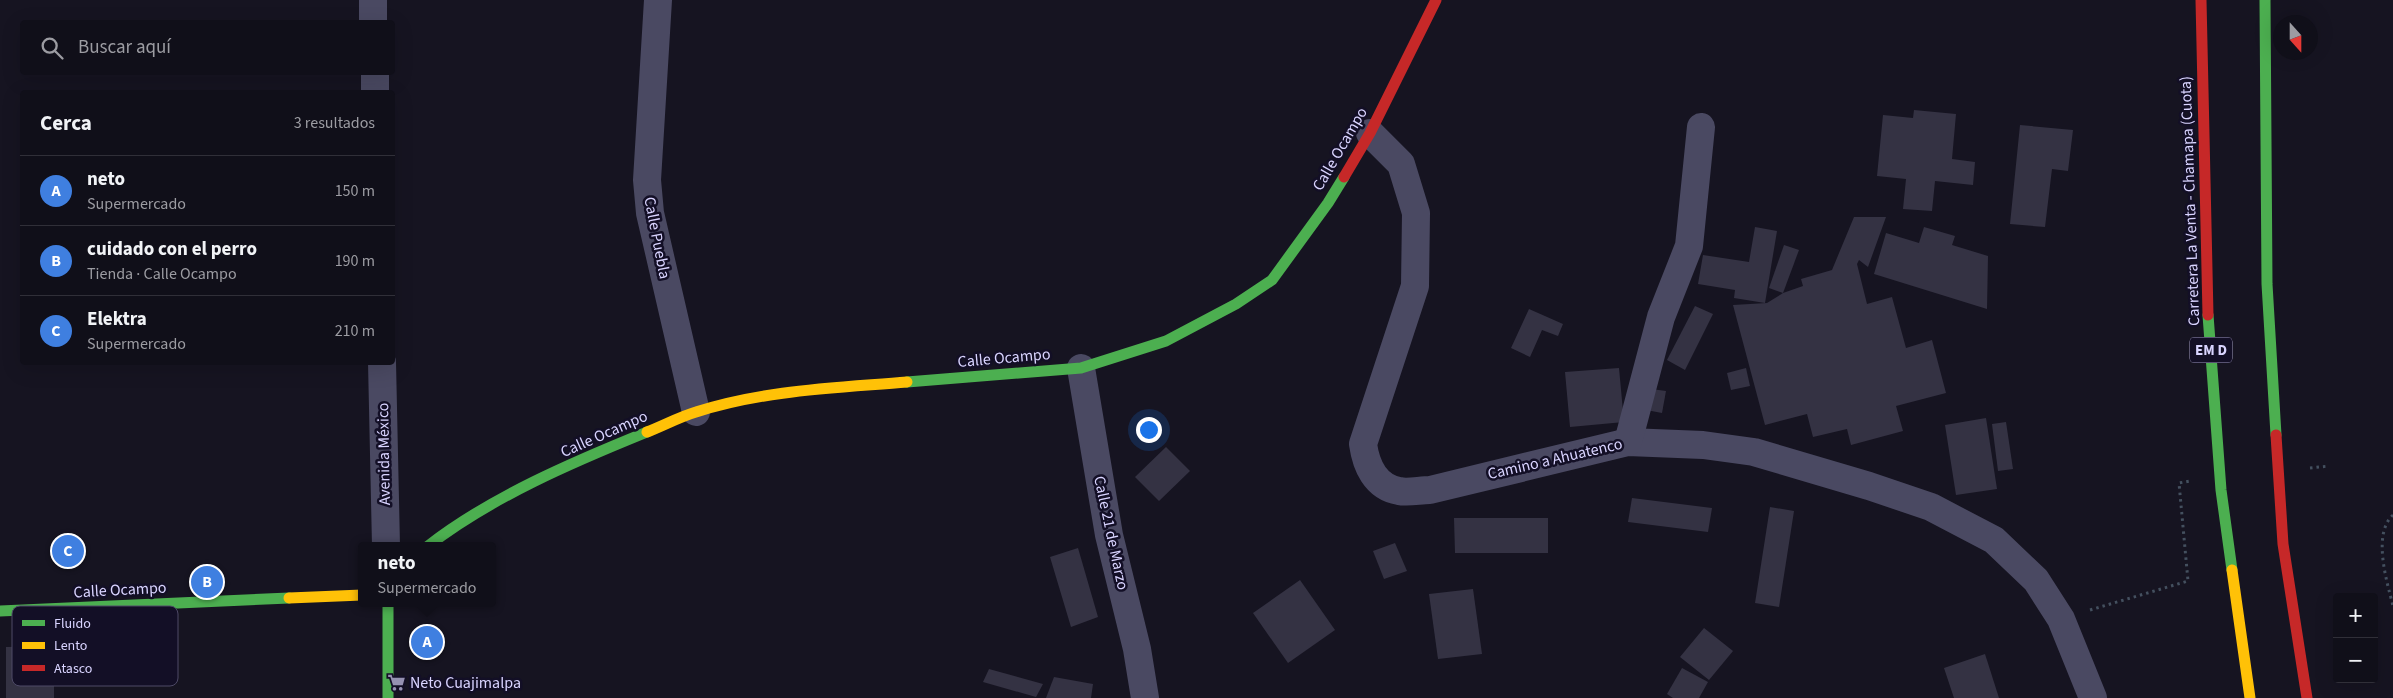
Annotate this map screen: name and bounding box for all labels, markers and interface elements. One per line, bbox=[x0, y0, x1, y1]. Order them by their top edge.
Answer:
north arrow bbox=[2273, 15, 2318, 60]
search box bbox=[20, 20, 395, 75]
icon: search bbox=[38, 34, 66, 62]
text: Buscar aquí bbox=[78, 34, 171, 61]
street label: Carretera La Venta - Chamapa (Cuota) bbox=[2175, 76, 2205, 326]
street label: Calle Ocampo bbox=[1307, 103, 1373, 195]
text: Cerca bbox=[40, 108, 92, 138]
text: 3 resultados bbox=[294, 112, 375, 134]
text: neto bbox=[87, 166, 125, 193]
text: A bbox=[51, 180, 61, 202]
text: 150 m bbox=[335, 180, 375, 202]
text: Supermercado bbox=[87, 193, 186, 215]
street label: Calle Puebla bbox=[638, 195, 676, 281]
text: cuidado con el perro bbox=[87, 236, 257, 263]
text: B bbox=[51, 250, 61, 272]
text: 190 m bbox=[335, 250, 375, 272]
text: Tienda · Calle Ocampo bbox=[87, 263, 237, 285]
text: Elektra bbox=[87, 306, 147, 333]
text: C bbox=[51, 320, 61, 342]
text: 210 m bbox=[335, 320, 375, 342]
text: Supermercado bbox=[87, 333, 186, 355]
road number: EM D bbox=[2190, 338, 2232, 362]
street label: Calle Ocampo bbox=[957, 343, 1051, 373]
street label: Avenida México bbox=[372, 402, 396, 506]
street label: Calle Ocampo bbox=[557, 405, 651, 463]
your location bbox=[1136, 417, 1162, 443]
street label: Camino a Ahuatenco bbox=[1485, 433, 1625, 485]
street label: Calle 21 de Marzo bbox=[1088, 474, 1134, 592]
pin: C bbox=[52, 532, 84, 570]
popup bbox=[358, 542, 496, 607]
text: neto bbox=[378, 550, 416, 577]
pin: B bbox=[191, 563, 223, 601]
street label: Calle Ocampo bbox=[73, 577, 167, 603]
text: Supermercado bbox=[378, 577, 476, 599]
map controls bbox=[2333, 593, 2378, 683]
button: + bbox=[2333, 593, 2378, 638]
legend bbox=[12, 606, 178, 686]
text: Fluido bbox=[54, 614, 91, 634]
pin: A bbox=[411, 623, 443, 661]
text: Lento bbox=[54, 636, 87, 656]
button: − bbox=[2333, 638, 2378, 683]
text: Atasco bbox=[54, 659, 92, 679]
place label: Neto Cuajimalpa bbox=[410, 672, 521, 694]
supermarket icon: Neto Cuajimalpa bbox=[386, 673, 406, 693]

